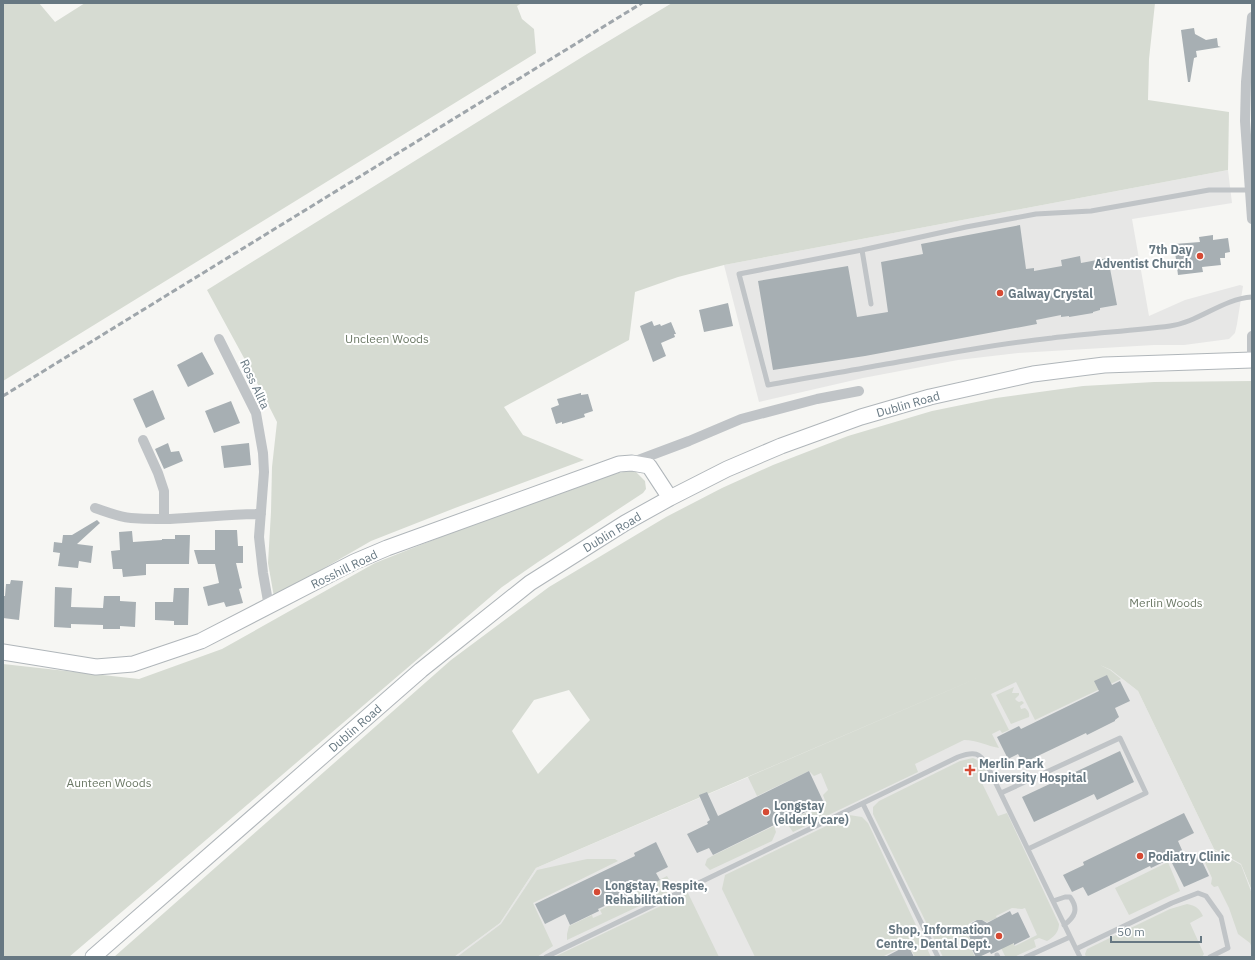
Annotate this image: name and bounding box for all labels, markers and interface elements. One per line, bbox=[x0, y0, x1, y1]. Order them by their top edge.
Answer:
place label: 7th Day Adventist Church bbox=[1095, 242, 1193, 271]
marker: 7th Day Adventist Church bbox=[1195, 251, 1205, 261]
place label: Galway Crystal bbox=[1008, 286, 1093, 301]
marker: Galway Crystal bbox=[995, 288, 1005, 298]
park label: Uncleen Woods bbox=[345, 331, 429, 346]
street label: Ross Allta bbox=[237, 357, 273, 412]
street label: Dublin Road bbox=[875, 388, 941, 420]
street label: Dublin Road bbox=[580, 509, 644, 555]
street label: Rosshill Road bbox=[308, 546, 380, 592]
park label: Merlin Woods bbox=[1129, 595, 1203, 610]
street label: Dublin Road bbox=[325, 701, 385, 755]
place label: Merlin Park University Hospital bbox=[979, 756, 1087, 785]
marker: Merlin Park University Hospital bbox=[964, 764, 976, 776]
park label: Aunteen Woods bbox=[66, 775, 152, 790]
place label: Longstay (elderly care) bbox=[774, 798, 849, 827]
marker: Longstay (elderly care) bbox=[761, 807, 771, 817]
place label: Podiatry Clinic bbox=[1148, 849, 1230, 864]
marker: Podiatry Clinic bbox=[1135, 851, 1145, 861]
place label: Longstay, Respite, Rehabilitation bbox=[605, 878, 708, 907]
marker: Longstay, Respite, Rehabilitation bbox=[592, 887, 602, 897]
scale bar bbox=[1111, 918, 1201, 944]
place label: Shop, Information Centre, Dental Dept. bbox=[876, 922, 991, 951]
text: 50 m bbox=[1117, 924, 1145, 939]
marker: Shop, Information Centre, Dental Dept. bbox=[994, 931, 1004, 941]

